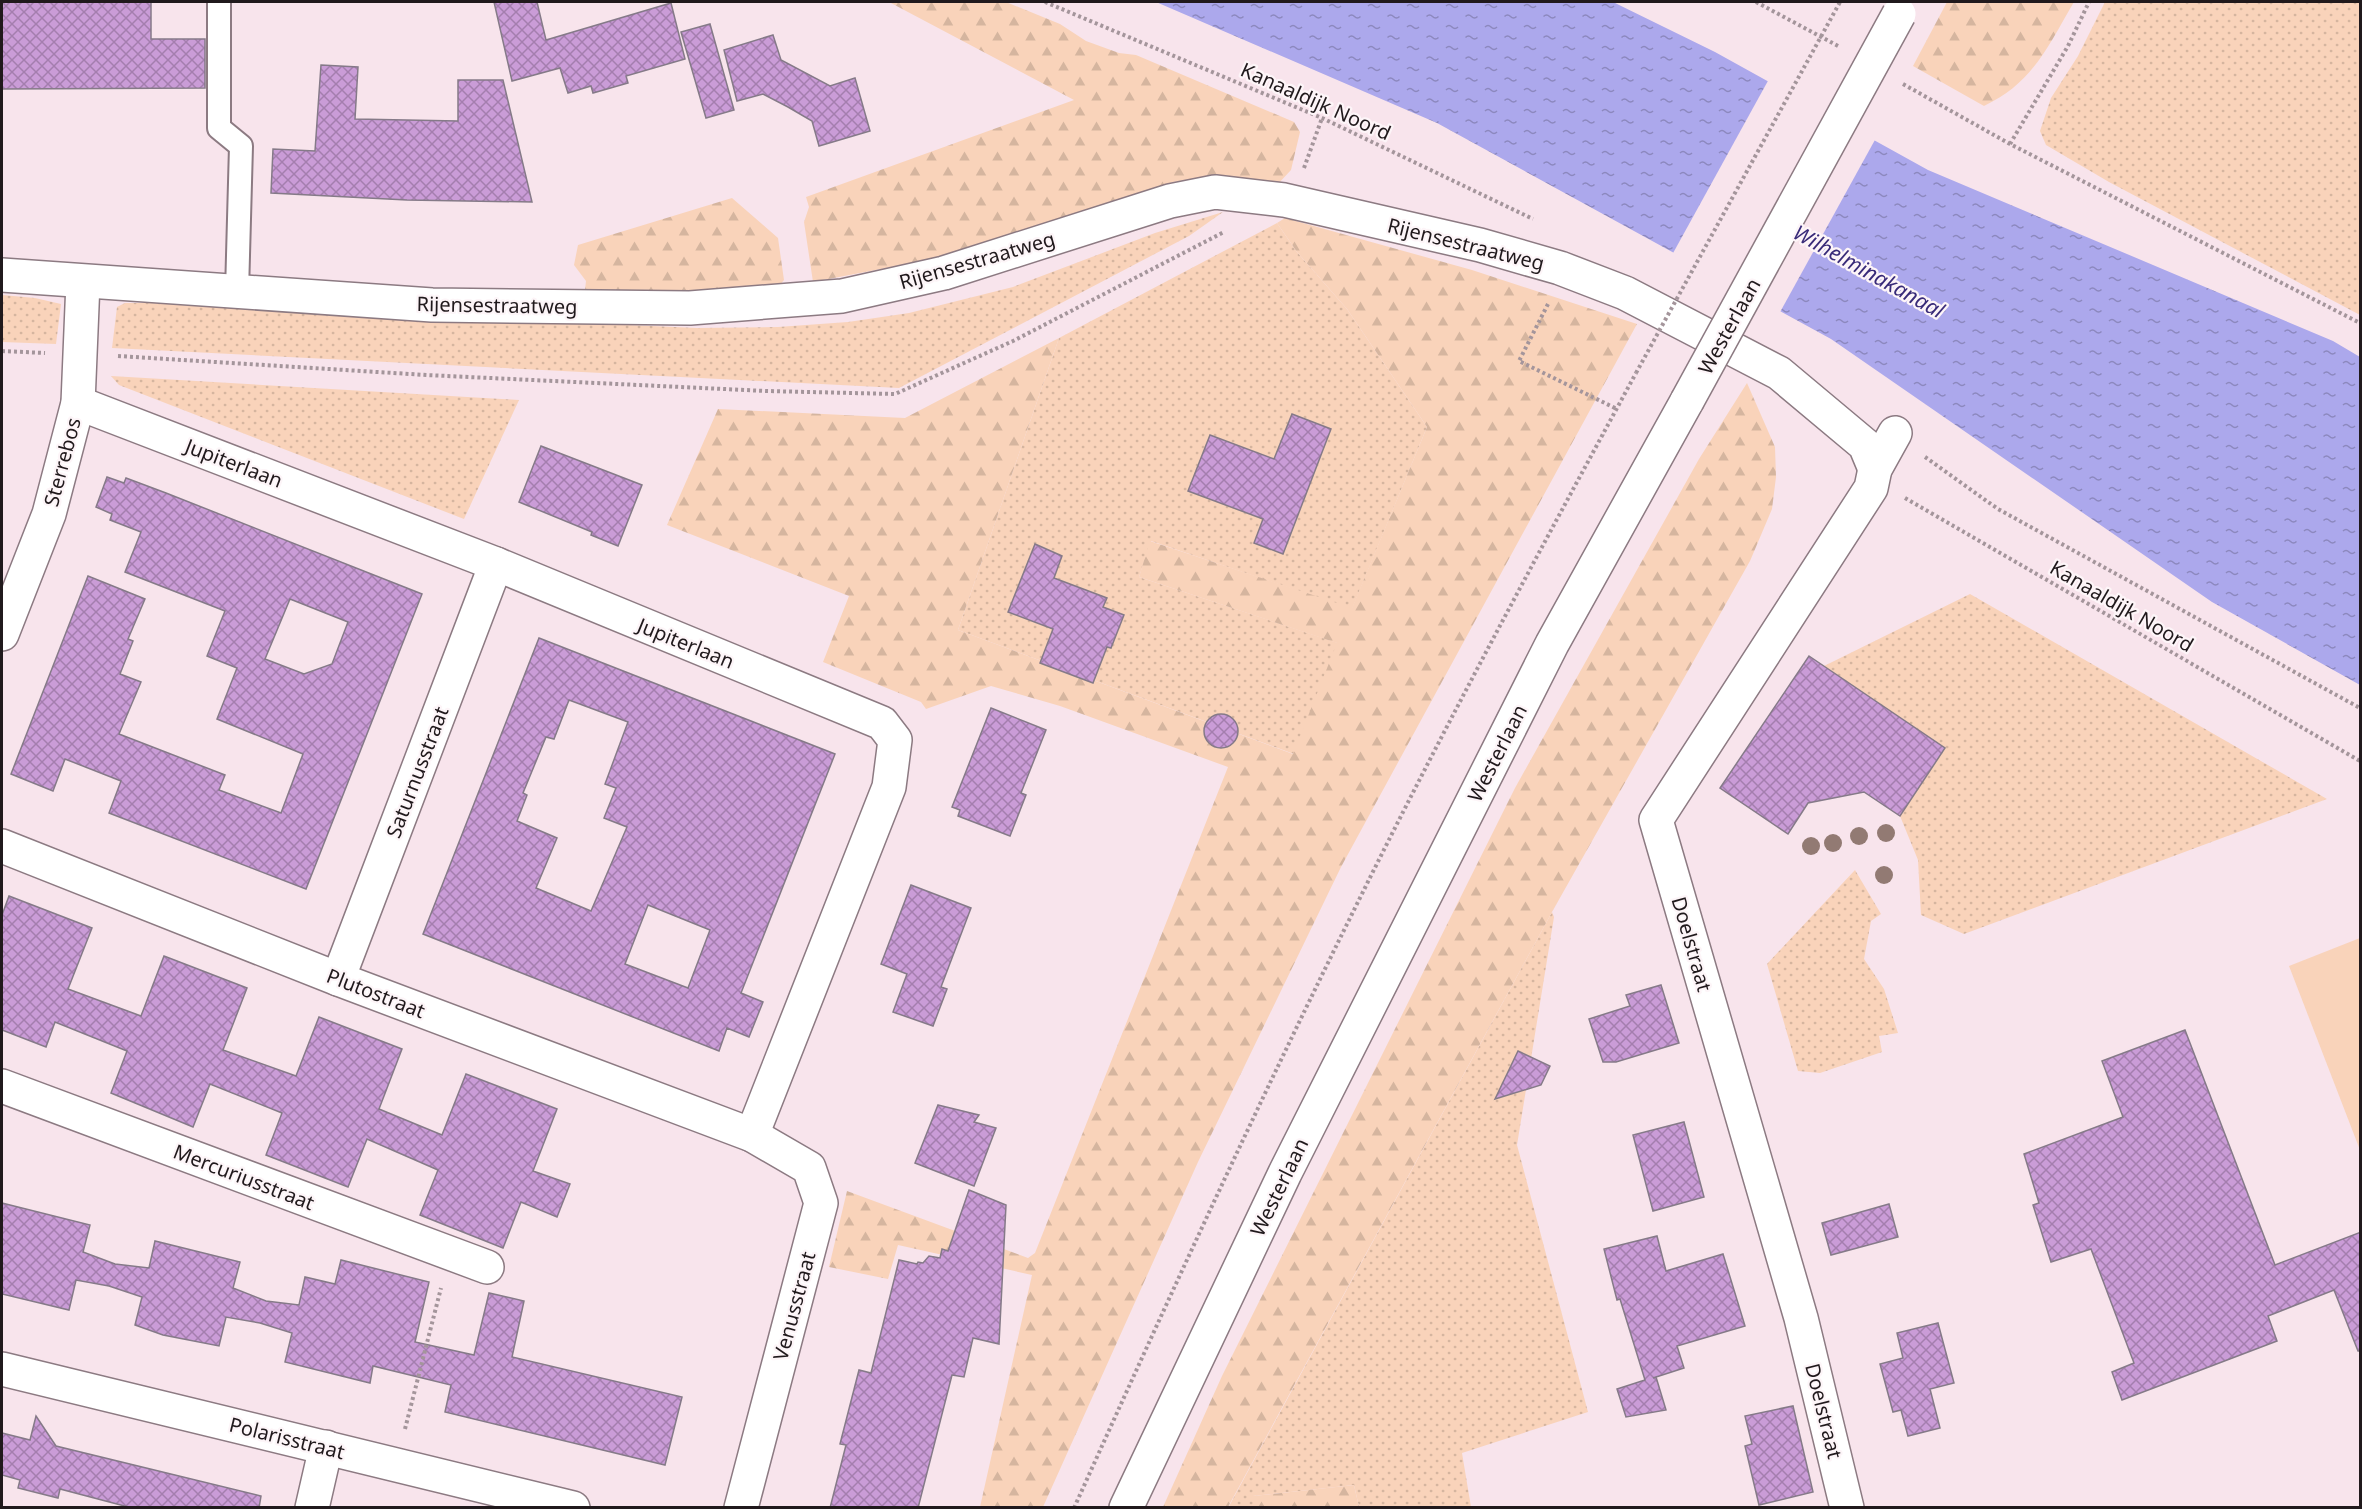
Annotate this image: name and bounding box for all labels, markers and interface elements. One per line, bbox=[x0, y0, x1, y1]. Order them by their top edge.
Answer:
street label: Kanaaldijk Noord bbox=[1237, 56, 1395, 146]
street label: Rijensestraatweg bbox=[1385, 211, 1547, 277]
water label: Wilhelminakanaal bbox=[1789, 218, 1950, 324]
street label: Rijensestraatweg bbox=[896, 225, 1058, 295]
street label: Westerlaan bbox=[1692, 273, 1766, 379]
street label: Rijensestraatweg bbox=[416, 290, 578, 320]
street label: Sterrebos bbox=[37, 415, 87, 509]
street label: Jupiterlaan bbox=[180, 431, 286, 494]
street label: Kanaaldijk Noord bbox=[2045, 554, 2199, 658]
street label: Jupiterlaan bbox=[632, 611, 738, 675]
street label: Westerlaan bbox=[1461, 700, 1533, 806]
street label: Saturnusstraat bbox=[380, 702, 454, 842]
street label: Doelstraat bbox=[1666, 893, 1718, 995]
street label: Plutostraat bbox=[323, 962, 429, 1024]
street label: Westerlaan bbox=[1244, 1134, 1314, 1240]
street label: Mercuriusstraat bbox=[170, 1138, 318, 1216]
street label: Venusstraat bbox=[767, 1249, 821, 1363]
street label: Doelstraat bbox=[1799, 1360, 1849, 1462]
street label: Polarisstraat bbox=[227, 1411, 347, 1465]

